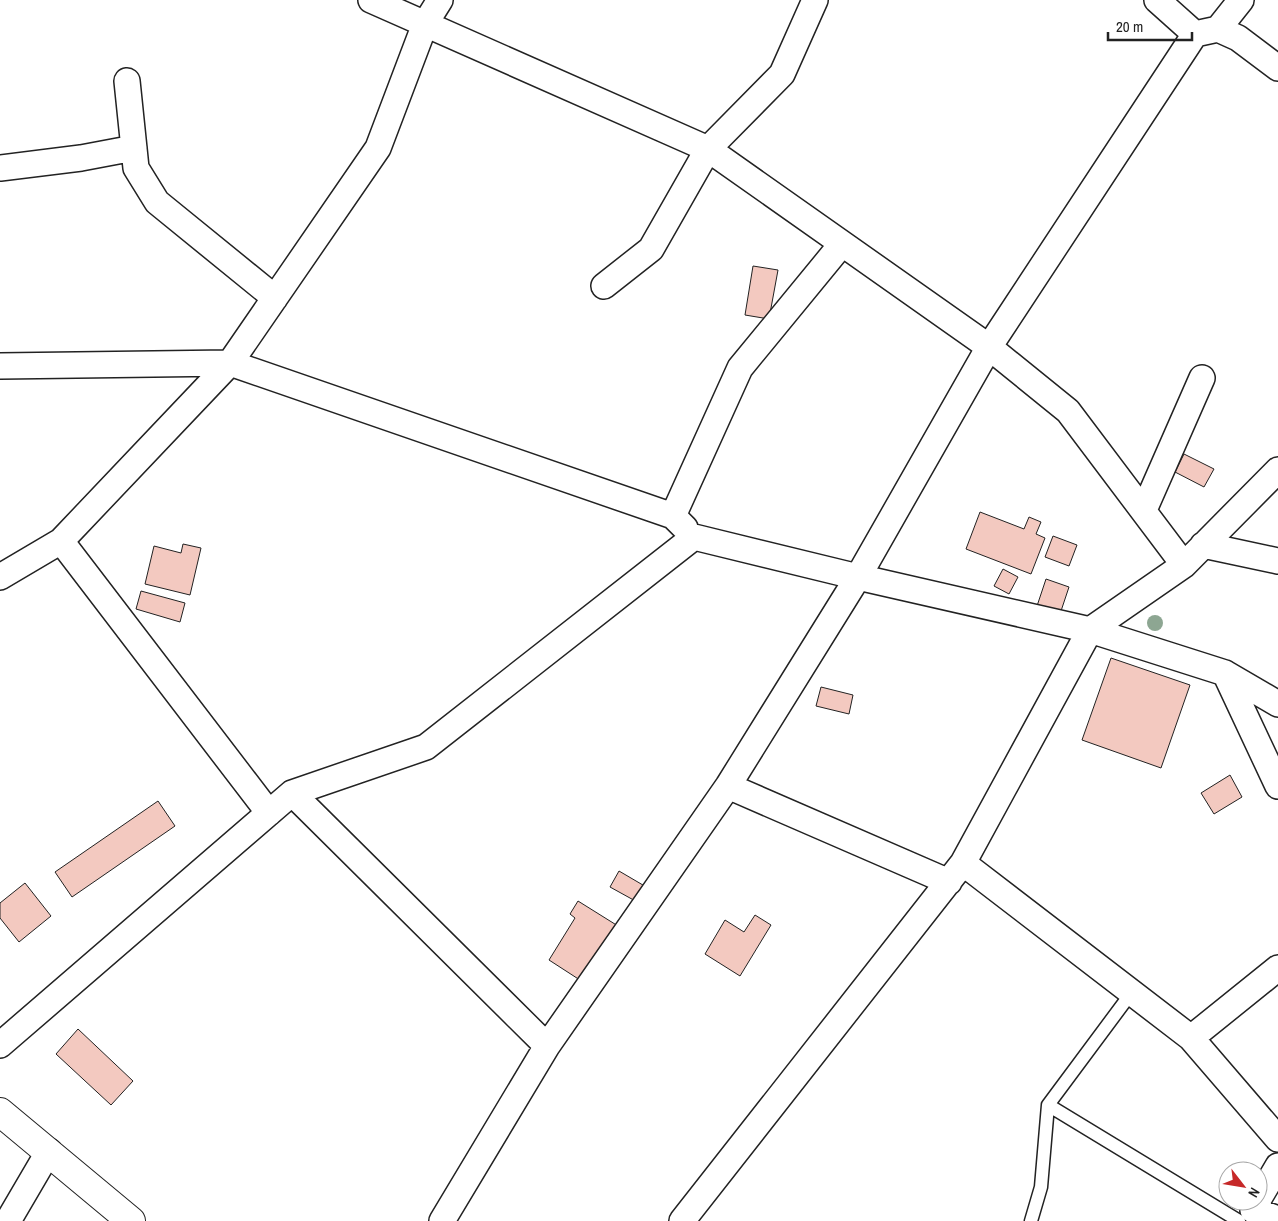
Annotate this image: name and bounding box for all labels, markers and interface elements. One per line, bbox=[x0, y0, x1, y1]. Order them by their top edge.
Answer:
scale bar bbox=[1108, 10, 1192, 42]
text: 20 m bbox=[1116, 16, 1143, 37]
north arrow bbox=[1218, 1161, 1268, 1211]
text: N bbox=[1244, 1185, 1264, 1201]

